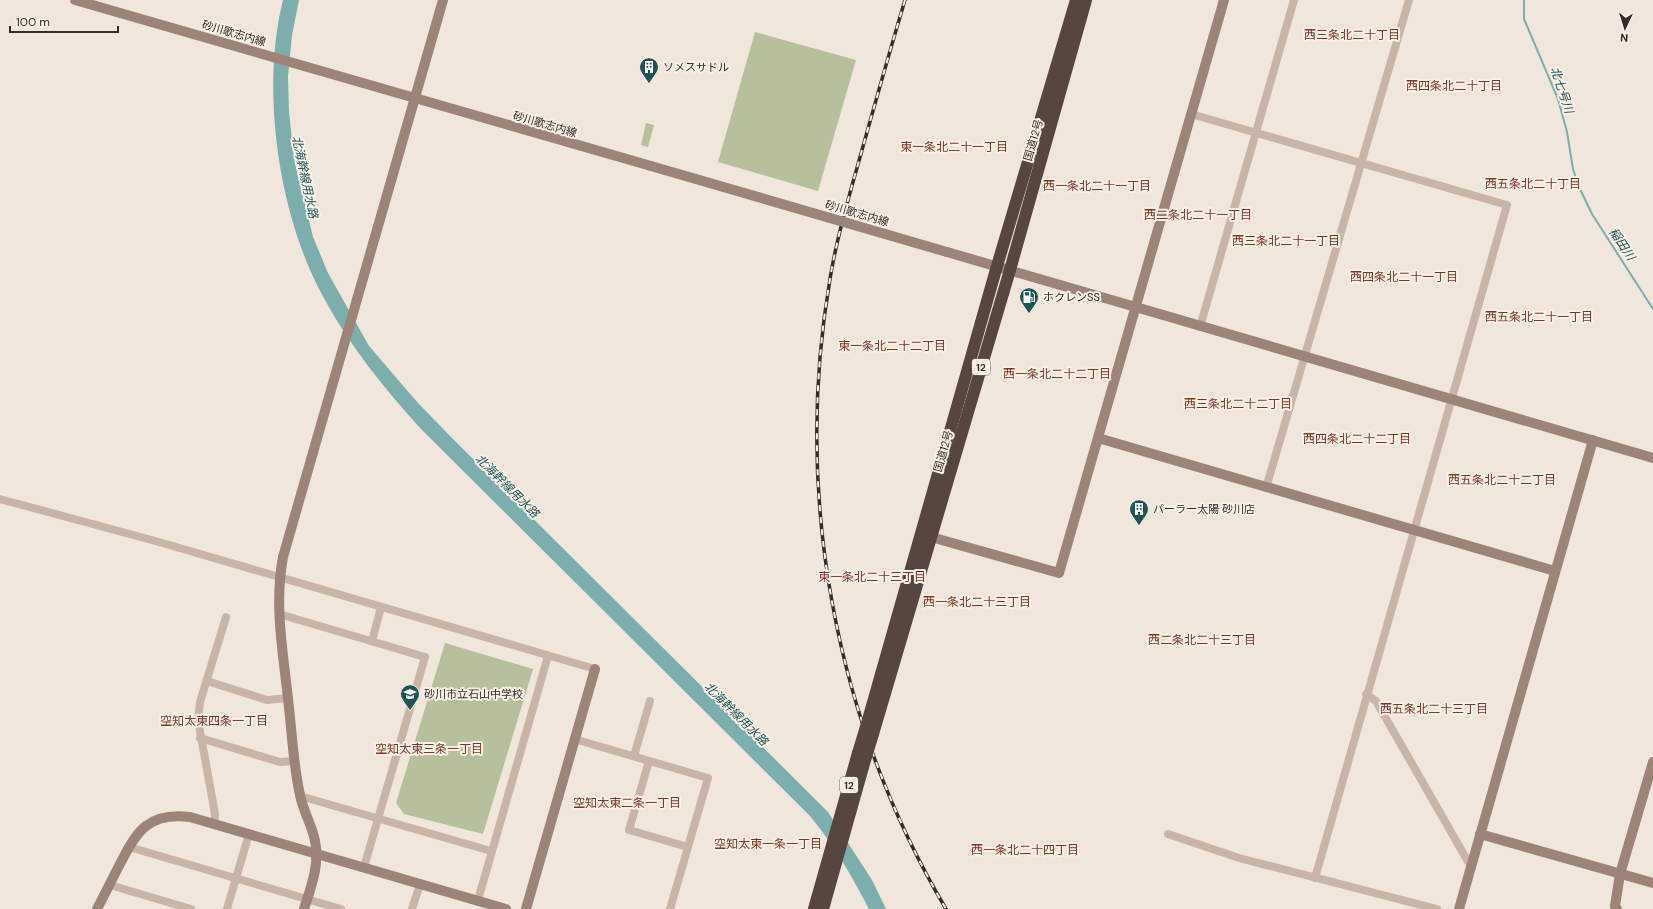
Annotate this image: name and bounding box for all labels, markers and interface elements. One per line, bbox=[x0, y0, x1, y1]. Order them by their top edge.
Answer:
scale bar bbox=[10, 8, 118, 34]
north arrow bbox=[1605, 8, 1645, 48]
text: 100 m bbox=[16, 14, 50, 30]
street label: 砂川歌志内線 bbox=[200, 17, 268, 49]
district label: 西三条北二十丁目 bbox=[1304, 27, 1400, 43]
text: N bbox=[1620, 31, 1629, 45]
building icon: ソメスサドル bbox=[638, 56, 660, 84]
place label: ソメスサドル bbox=[663, 60, 729, 74]
water label: 北七号川 bbox=[1547, 65, 1578, 117]
district label: 西四条北二十丁目 bbox=[1406, 78, 1502, 94]
street label: 砂川歌志内線 bbox=[511, 108, 579, 140]
street label: 国道12号 bbox=[1020, 118, 1046, 162]
water label: 北海幹線用水路 bbox=[288, 134, 322, 221]
district label: 東一条北二十一丁目 bbox=[900, 139, 1008, 155]
district label: 西五条北二十丁目 bbox=[1485, 176, 1581, 192]
district label: 西一条北二十一丁目 bbox=[1043, 178, 1151, 194]
street label: 砂川歌志内線 bbox=[823, 197, 891, 229]
district label: 西二条北二十一丁目 bbox=[1144, 207, 1252, 223]
water label: 稲田川 bbox=[1605, 225, 1640, 265]
district label: 西三条北二十一丁目 bbox=[1232, 233, 1340, 249]
district label: 西四条北二十一丁目 bbox=[1350, 269, 1458, 285]
fuel station icon: ホクレンSS bbox=[1018, 286, 1040, 314]
place label: ホクレンSS bbox=[1043, 290, 1100, 304]
district label: 西五条北二十一丁目 bbox=[1485, 309, 1593, 325]
district label: 東一条北二十二丁目 bbox=[838, 338, 946, 354]
road number: 12 bbox=[972, 359, 990, 375]
district label: 西一条北二十二丁目 bbox=[1003, 366, 1111, 382]
district label: 西三条北二十二丁目 bbox=[1184, 396, 1292, 412]
street label: 国道12号 bbox=[930, 429, 956, 473]
district label: 西四条北二十二丁目 bbox=[1303, 431, 1411, 447]
water label: 北海幹線用水路 bbox=[472, 451, 543, 522]
district label: 西五条北二十二丁目 bbox=[1448, 472, 1556, 488]
building icon: パーラー太陽 砂川店 bbox=[1128, 498, 1150, 526]
place label: パーラー太陽 砂川店 bbox=[1153, 502, 1255, 516]
district label: 東一条北二十三丁目 bbox=[818, 569, 926, 585]
district label: 西一条北二十三丁目 bbox=[923, 594, 1031, 610]
district label: 西二条北二十三丁目 bbox=[1148, 632, 1256, 648]
water label: 北海幹線用水路 bbox=[701, 679, 772, 750]
school or university icon: 砂川市立石山中学校 bbox=[399, 683, 421, 711]
place label: 砂川市立石山中学校 bbox=[424, 687, 523, 701]
district label: 西五条北二十三丁目 bbox=[1380, 701, 1488, 717]
district label: 空知太東四条一丁目 bbox=[160, 713, 268, 729]
district label: 空知太東三条一丁目 bbox=[375, 741, 483, 757]
road number: 12 bbox=[840, 777, 858, 793]
district label: 空知太東二条一丁目 bbox=[573, 795, 681, 811]
district label: 空知太東一条一丁目 bbox=[714, 836, 822, 852]
district label: 西一条北二十四丁目 bbox=[971, 842, 1079, 858]

